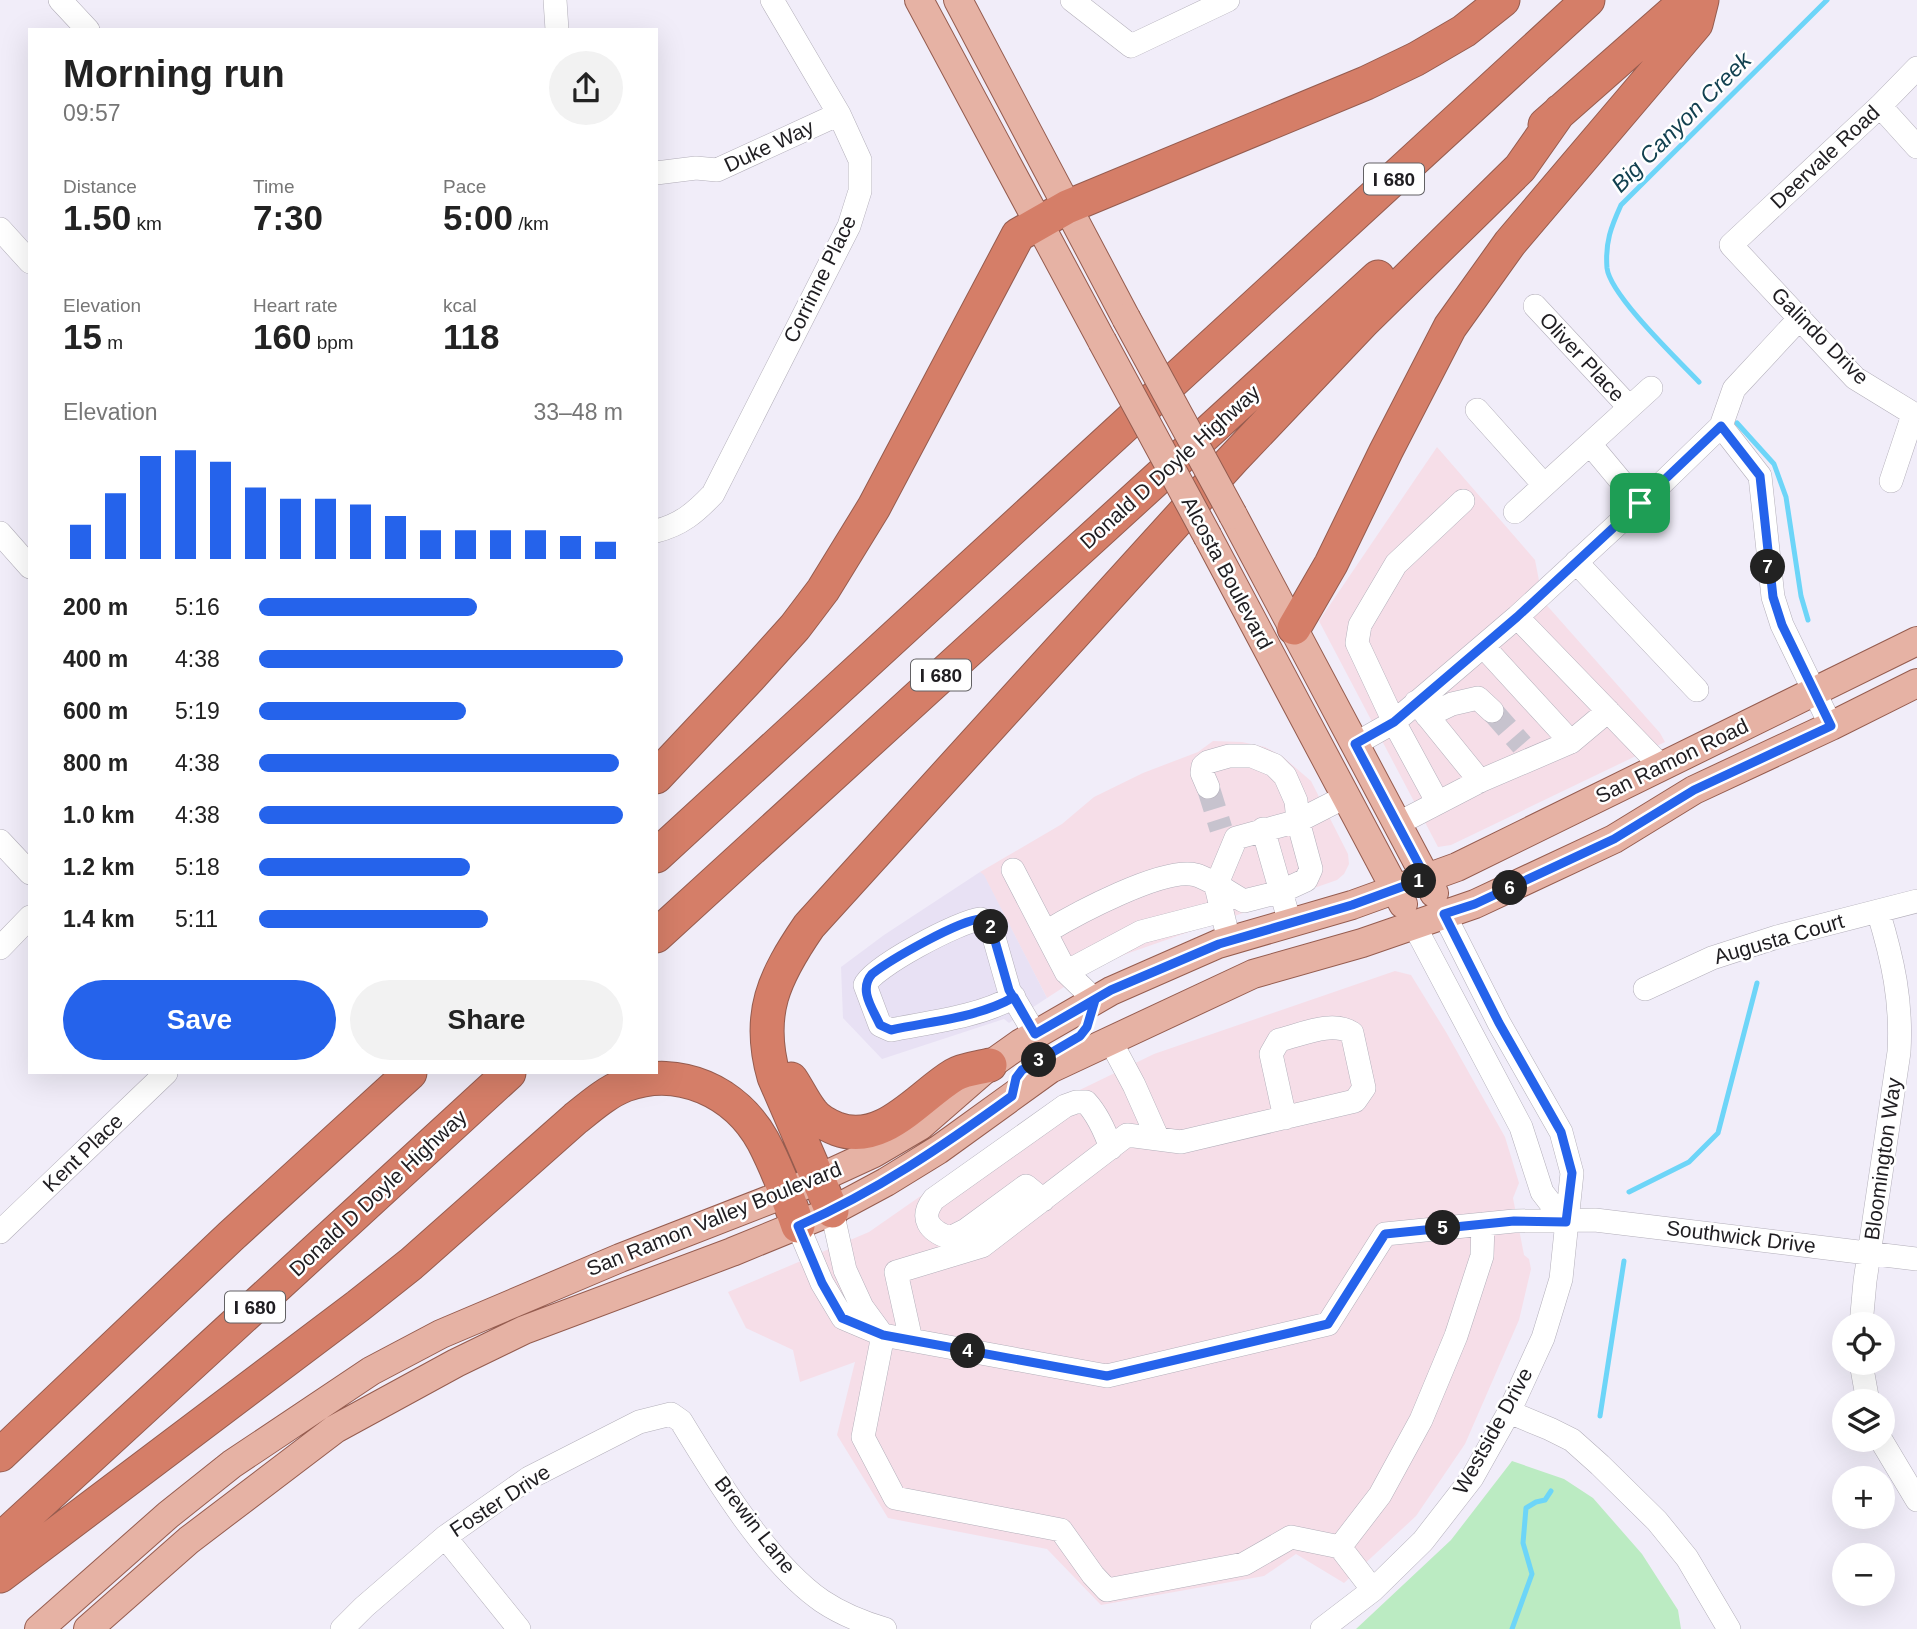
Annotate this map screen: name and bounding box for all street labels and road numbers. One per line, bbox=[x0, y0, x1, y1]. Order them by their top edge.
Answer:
street label: Deervale Road bbox=[1766, 100, 1884, 213]
street label: Duke Way bbox=[720, 115, 818, 176]
road number: I 680 bbox=[1364, 164, 1424, 195]
street label: Corrinne Place bbox=[779, 211, 860, 346]
street label: Galindo Drive bbox=[1767, 283, 1873, 389]
street label: Oliver Place bbox=[1535, 307, 1629, 406]
street label: Donald D Doyle Highway bbox=[1075, 380, 1264, 553]
street label: Alcosta Boulevard bbox=[1178, 493, 1277, 653]
road number: I 680 bbox=[911, 660, 971, 690]
street label: San Ramon Road bbox=[1592, 714, 1752, 807]
street label: Augusta Court bbox=[1711, 909, 1847, 968]
street label: Bloomington Way bbox=[1860, 1076, 1905, 1242]
street label: Donald D Doyle Highway bbox=[284, 1104, 471, 1281]
street label: Kent Place bbox=[38, 1109, 127, 1196]
street label: San Ramon Valley Boulevard bbox=[583, 1157, 845, 1280]
street label: Southwick Drive bbox=[1665, 1216, 1817, 1257]
road number: I 680 bbox=[225, 1292, 285, 1322]
street label: Westside Drive bbox=[1448, 1364, 1537, 1498]
street label: Foster Drive bbox=[446, 1460, 554, 1541]
street label: Brewin Lane bbox=[710, 1472, 800, 1578]

